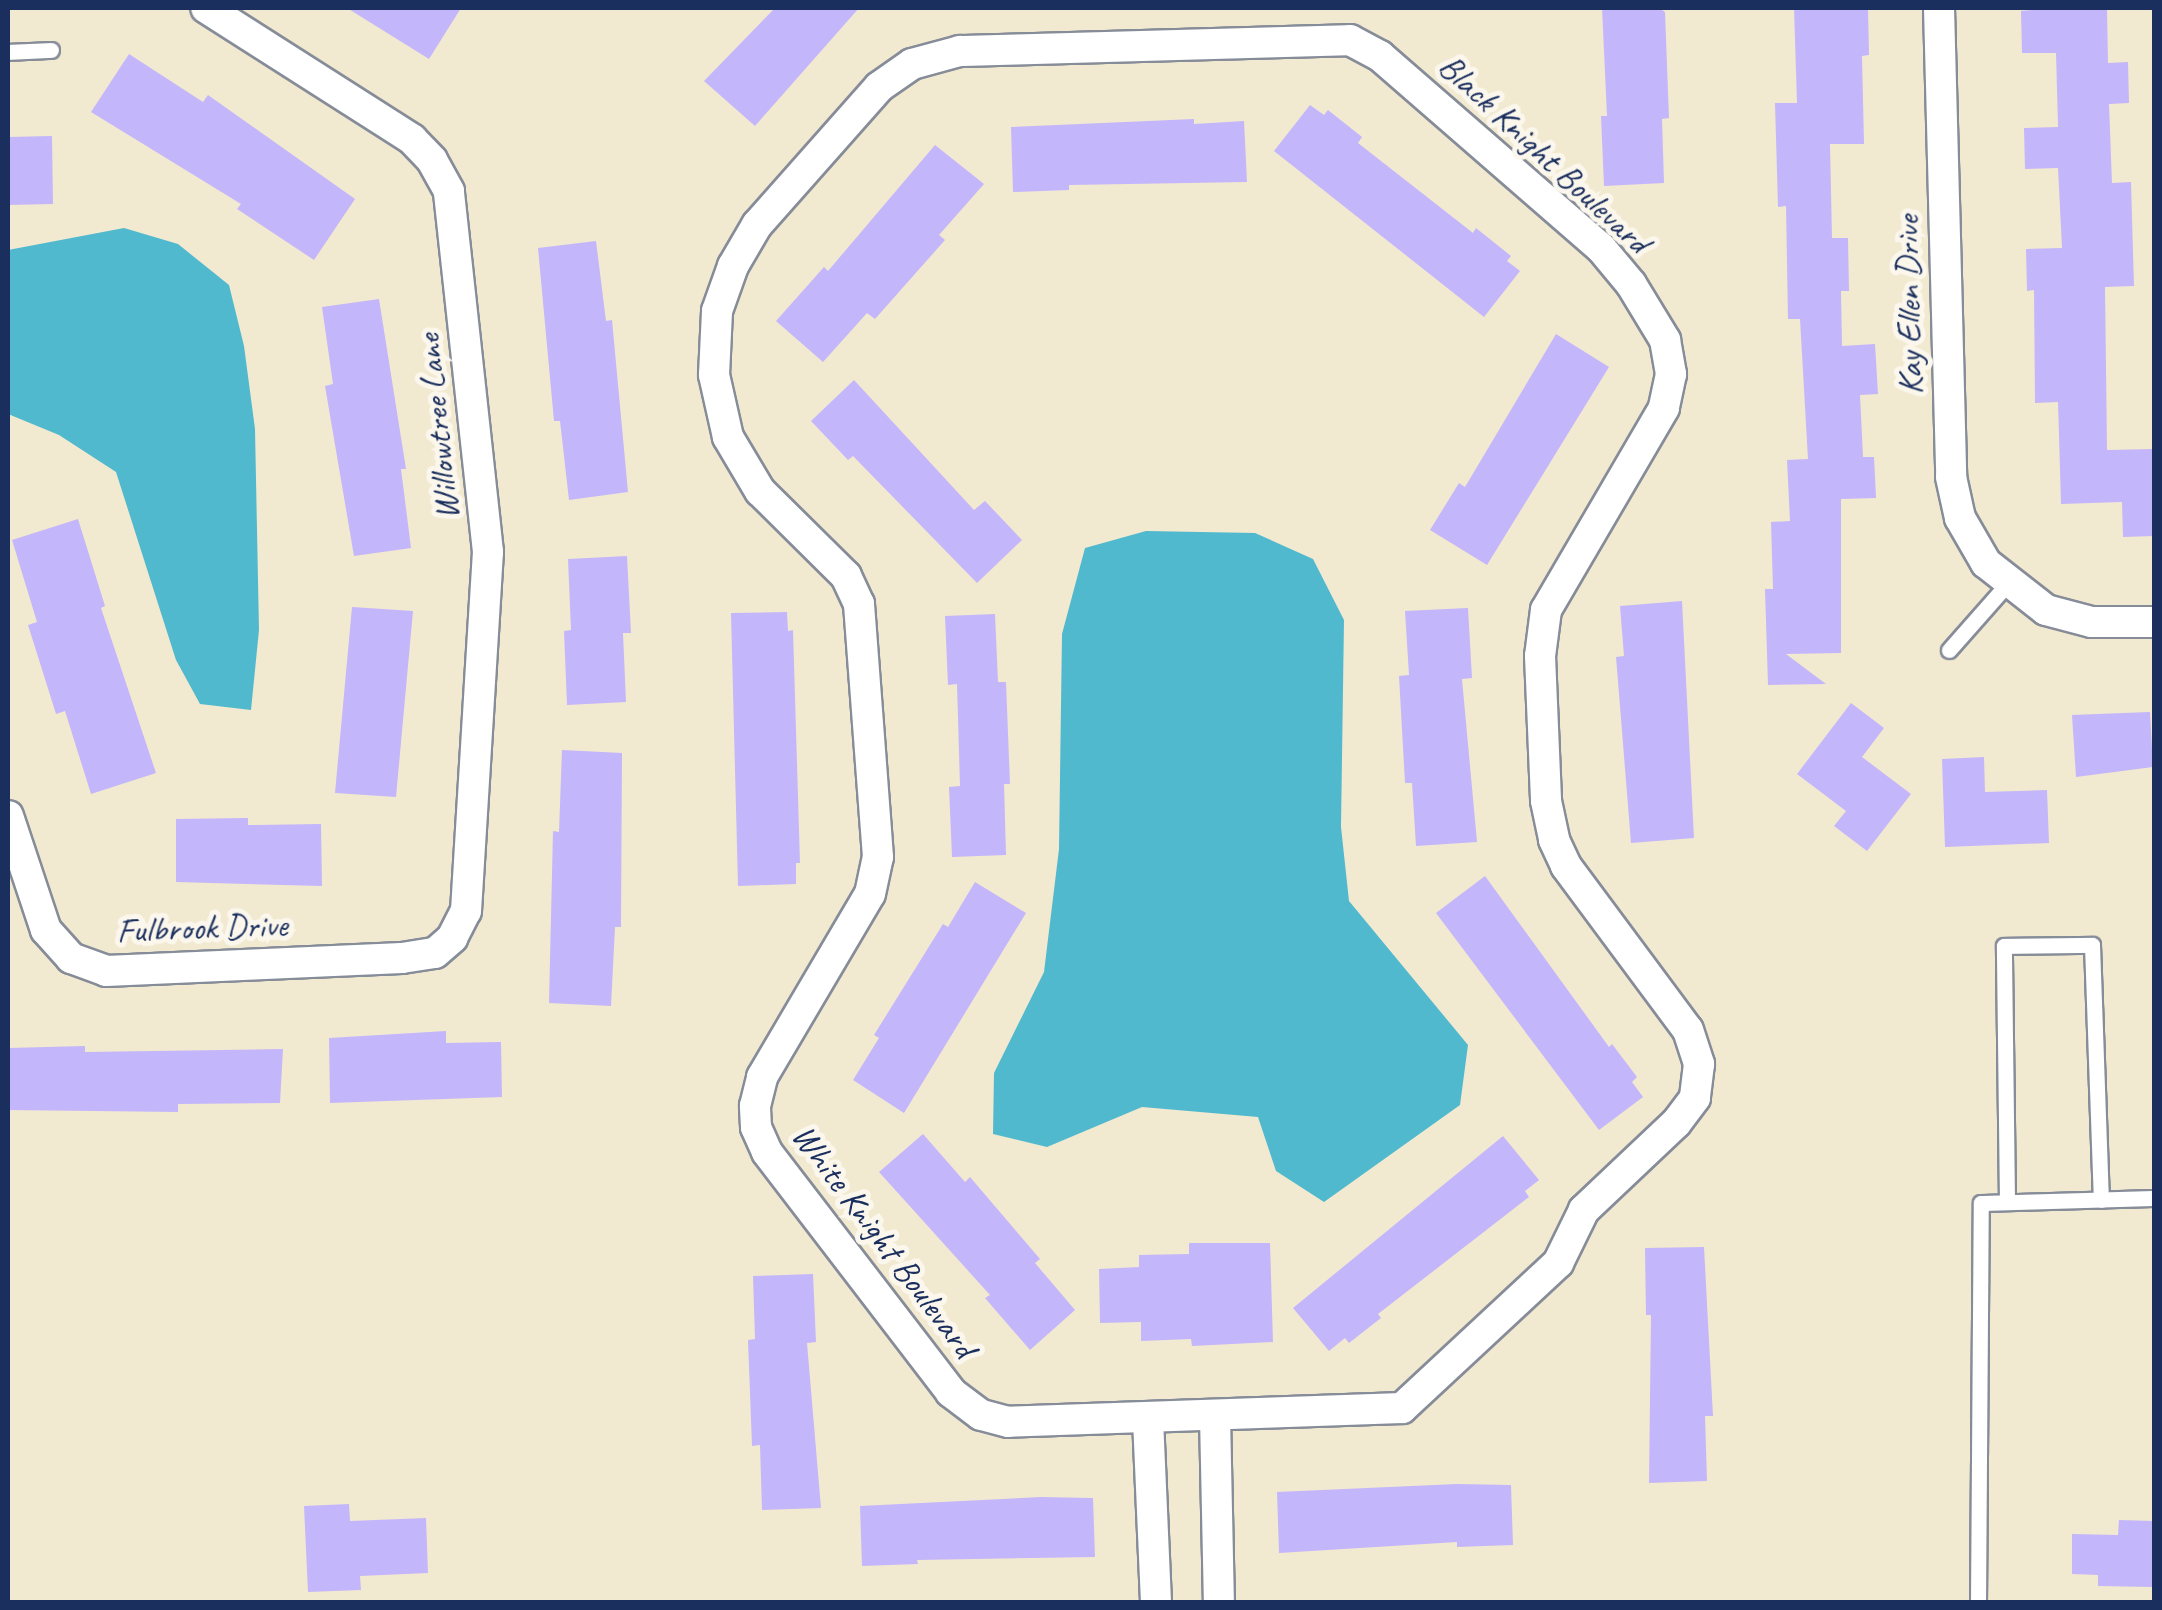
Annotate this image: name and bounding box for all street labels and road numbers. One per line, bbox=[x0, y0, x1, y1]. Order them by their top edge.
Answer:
street label: Black Knight Boulevard bbox=[1429, 45, 1659, 263]
street label: Kay Ellen Drive bbox=[1886, 215, 1932, 395]
street label: Willowtree Lane bbox=[407, 331, 469, 523]
street label: Fulbrook Drive bbox=[116, 904, 288, 952]
street label: White Knight Boulevard bbox=[783, 1116, 985, 1366]

